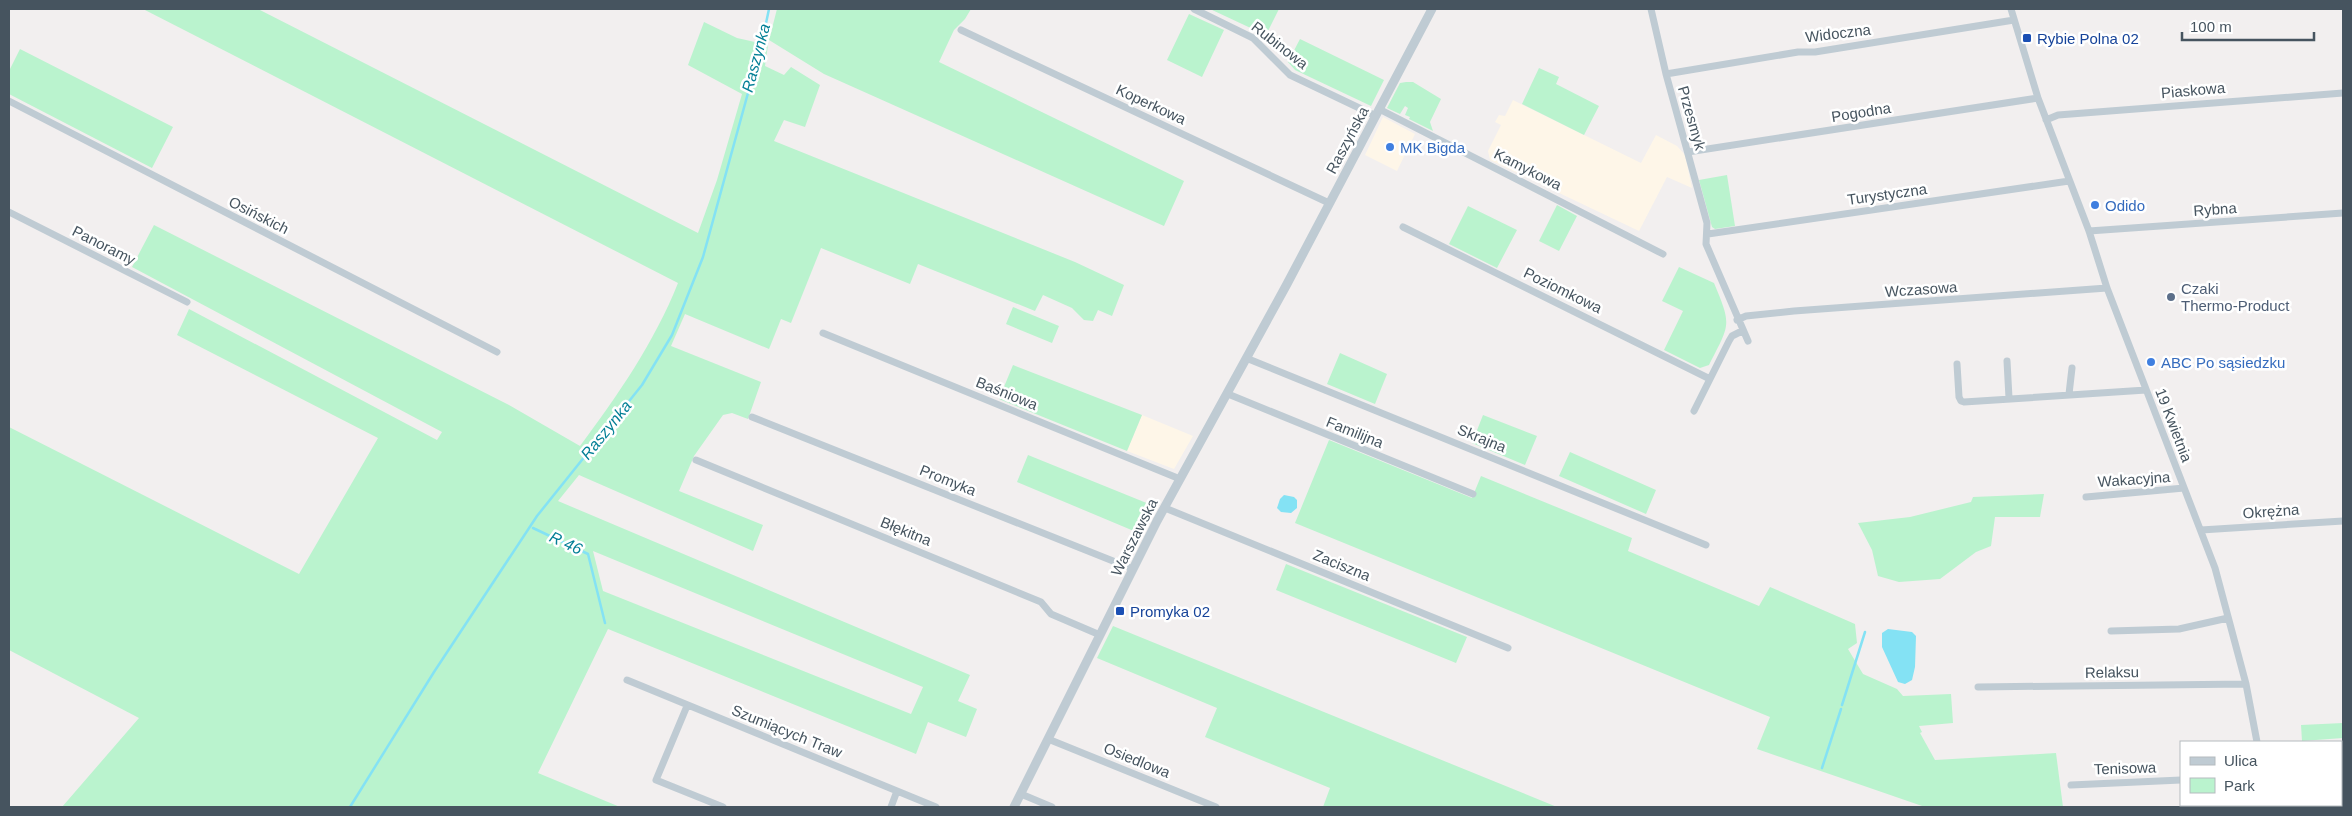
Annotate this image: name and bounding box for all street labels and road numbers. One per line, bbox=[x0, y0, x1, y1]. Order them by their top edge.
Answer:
street label: Rubinowa bbox=[1248, 18, 1312, 73]
street label: Widoczna bbox=[1804, 20, 1872, 45]
street label: Piaskowa bbox=[2160, 79, 2226, 101]
street label: Koperkowa bbox=[1113, 80, 1189, 128]
street label: Przesmyk bbox=[1675, 84, 1709, 152]
street label: Pogodna bbox=[1830, 99, 1893, 125]
street label: Raszyńska bbox=[1322, 103, 1372, 176]
street label: Kamykowa bbox=[1491, 145, 1565, 194]
street label: Turystyczna bbox=[1846, 180, 1929, 208]
street label: Osińskich bbox=[226, 193, 292, 237]
street label: Rybna bbox=[2193, 199, 2238, 219]
street label: Panoramy bbox=[70, 222, 139, 268]
street label: Poziomkowa bbox=[1521, 264, 1606, 317]
street label: Wczasowa bbox=[1884, 278, 1958, 300]
street label: Baśniowa bbox=[974, 373, 1041, 413]
street label: 19 Kwietnia bbox=[2152, 386, 2196, 465]
street label: Familijna bbox=[1324, 413, 1387, 451]
street label: Skrajna bbox=[1455, 421, 1509, 456]
street label: Promyka bbox=[917, 461, 979, 499]
street label: Wakacyjna bbox=[2097, 468, 2172, 490]
street label: Warszawska bbox=[1107, 495, 1161, 578]
street label: Okrężna bbox=[2242, 500, 2301, 521]
street label: Błękitna bbox=[878, 513, 935, 549]
street label: Zaciszna bbox=[1311, 546, 1374, 584]
street label: Relaksu bbox=[2085, 663, 2139, 681]
street label: Szumiących Traw bbox=[729, 701, 845, 761]
street label: Osiedlowa bbox=[1101, 739, 1173, 781]
street label: Tenisowa bbox=[2093, 758, 2157, 778]

